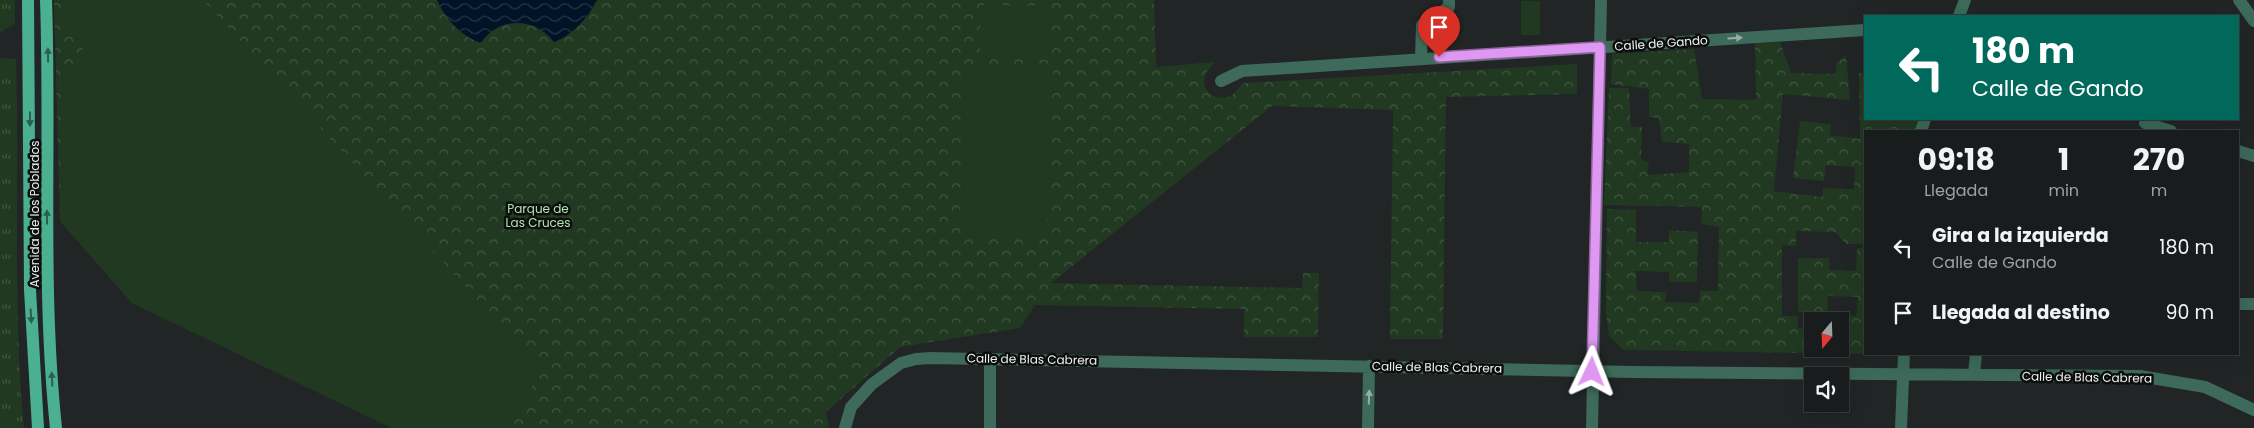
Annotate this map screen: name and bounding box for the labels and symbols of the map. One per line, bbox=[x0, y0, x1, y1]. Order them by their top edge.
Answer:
pin bbox=[1418, 6, 1460, 57]
street label: Calle de Gando bbox=[1614, 31, 1709, 55]
one-way arrow bbox=[1728, 34, 1744, 42]
one-way arrow bbox=[44, 46, 52, 62]
one-way arrow bbox=[26, 111, 34, 127]
street label: Avenida de los Poblados bbox=[26, 140, 43, 288]
park label: Parque de Las Cruces bbox=[505, 200, 571, 231]
one-way arrow bbox=[44, 209, 52, 225]
one-way arrow bbox=[28, 308, 36, 324]
north arrow bbox=[1804, 312, 1849, 358]
position arrow bbox=[1565, 345, 1617, 397]
street label: Calle de Blas Cabrera bbox=[967, 349, 1097, 369]
street label: Calle de Blas Cabrera bbox=[1372, 357, 1502, 377]
street label: Calle de Blas Cabrera bbox=[2022, 367, 2152, 387]
one-way arrow bbox=[48, 371, 56, 387]
one-way arrow bbox=[1365, 389, 1373, 405]

